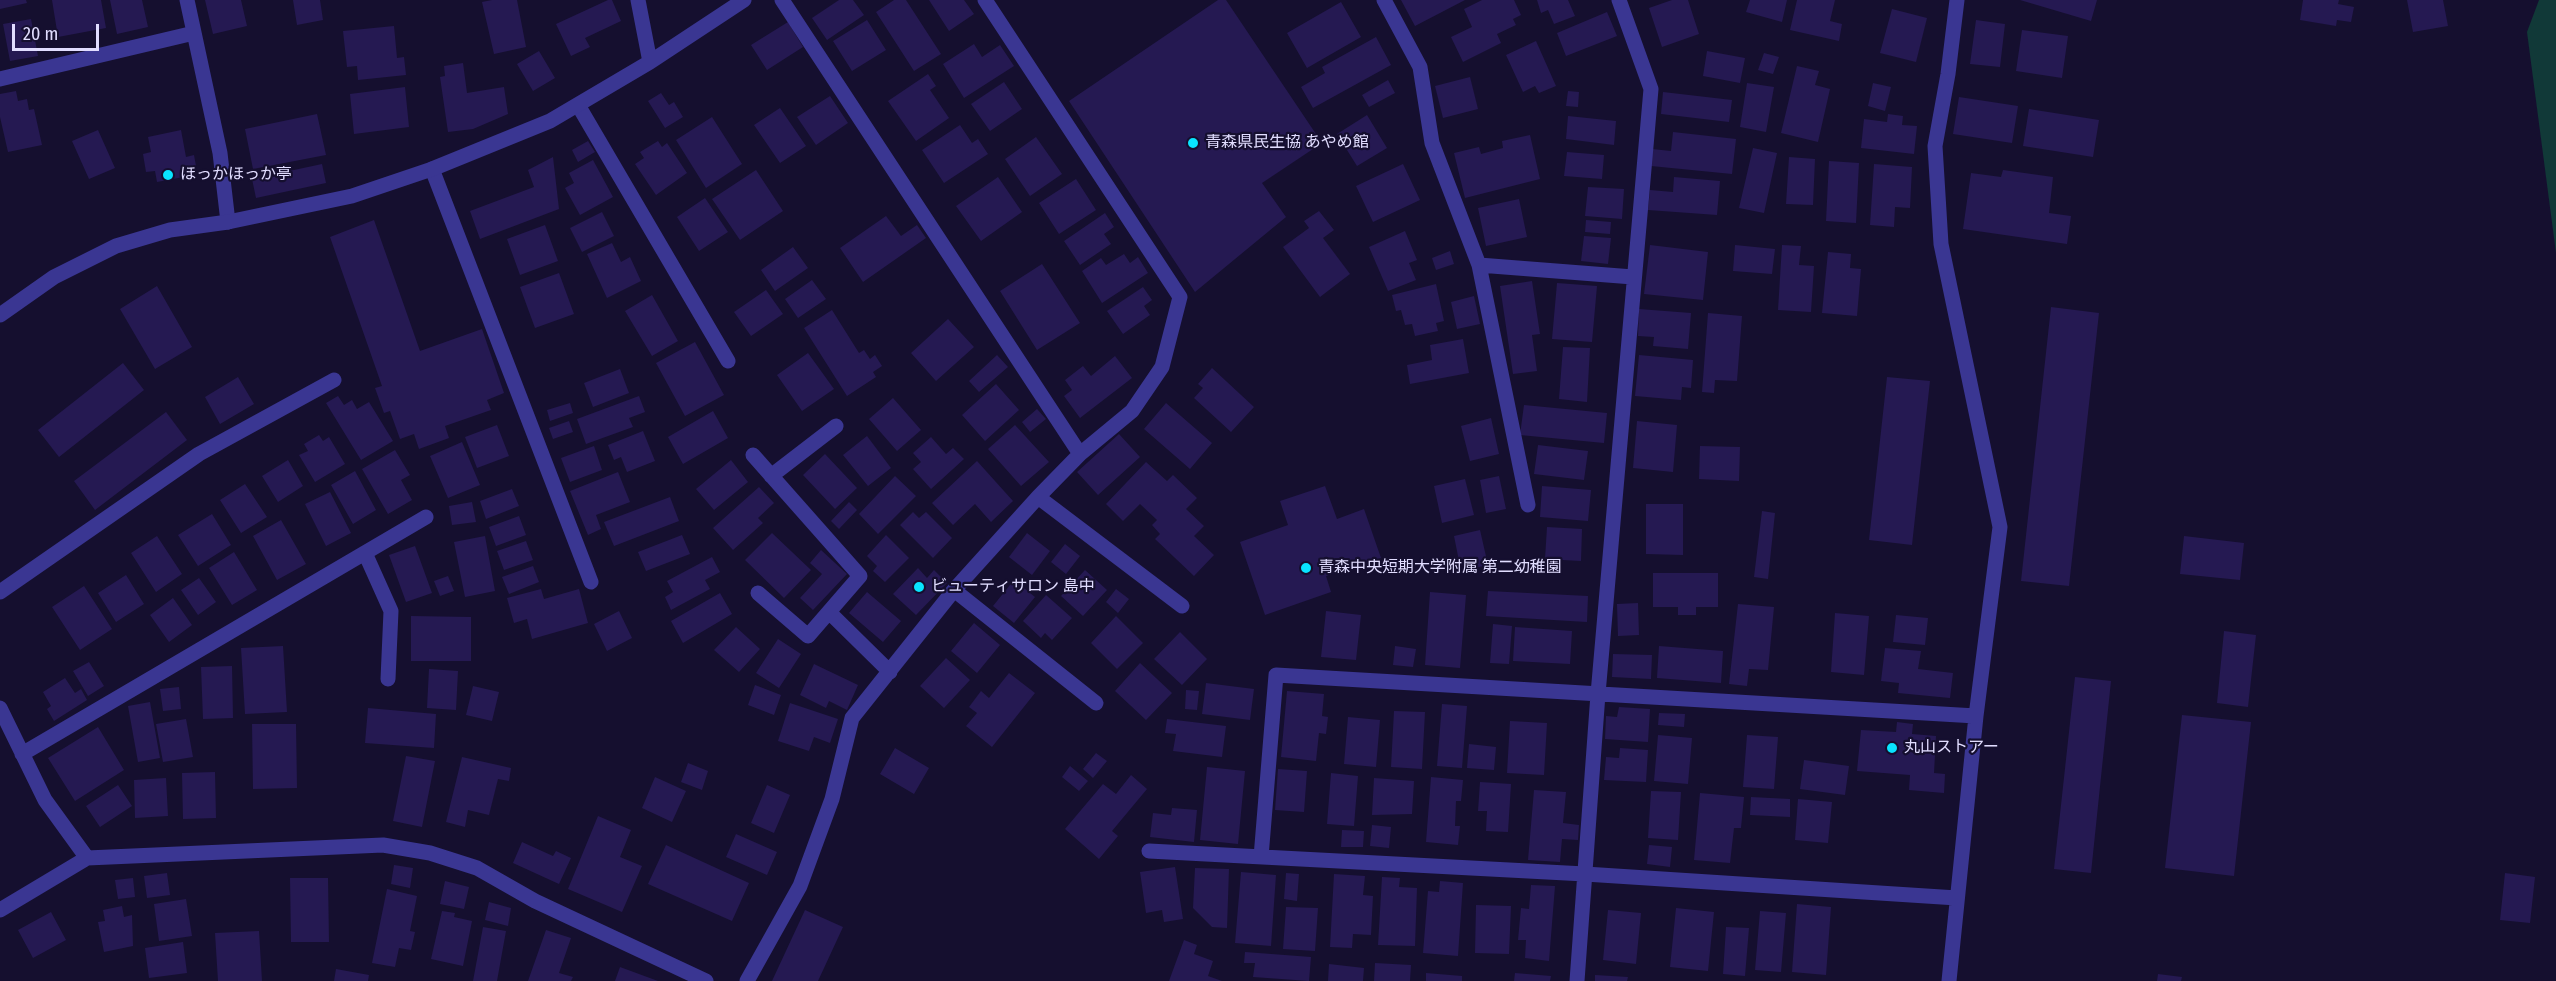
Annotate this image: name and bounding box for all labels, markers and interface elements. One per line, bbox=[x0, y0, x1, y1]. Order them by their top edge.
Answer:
scale bar bbox=[15, 12, 102, 50]
text: 20 m bbox=[23, 23, 58, 45]
place label: 青森県民生協 あやめ館 bbox=[1205, 133, 1369, 153]
marker: 青森県民生協 あやめ館 bbox=[1186, 136, 1200, 150]
place label: ほっかほっか亭 bbox=[180, 165, 292, 185]
marker: ほっかほっか亭 bbox=[161, 168, 175, 182]
place label: 青森中央短期大学附属 第二幼稚園 bbox=[1318, 558, 1562, 578]
marker: 青森中央短期大学附属 第二幼稚園 bbox=[1299, 561, 1313, 575]
place label: ビューティサロン 島中 bbox=[931, 577, 1095, 597]
marker: ビューティサロン 島中 bbox=[912, 580, 926, 594]
place label: 丸山ストアー bbox=[1904, 738, 1999, 758]
marker: 丸山ストアー bbox=[1885, 741, 1899, 755]

